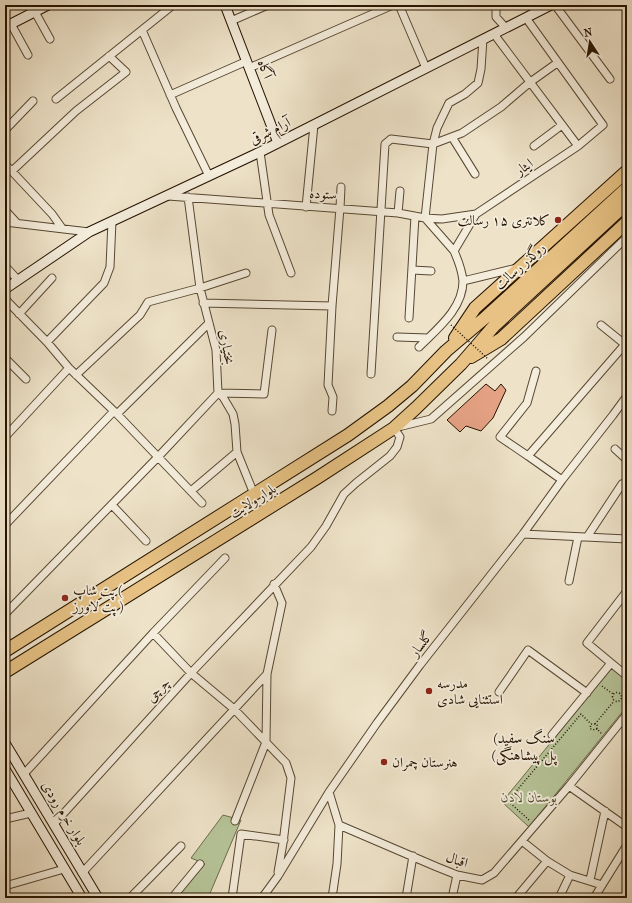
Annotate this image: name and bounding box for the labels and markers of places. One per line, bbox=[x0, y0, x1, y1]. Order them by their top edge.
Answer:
place label: کلانتری ۱۵ رسالت bbox=[458, 212, 550, 229]
marker: کلانتری ۱۵ رسالت bbox=[553, 215, 563, 225]
place label: پت شاپ ( پت لاورز ) bbox=[71, 582, 124, 617]
marker: پت شاپ ( پت لاورز ) bbox=[60, 593, 70, 603]
place label: مدرسه استثنایی شادی bbox=[437, 675, 503, 709]
marker: مدرسه استثنایی شادی bbox=[424, 686, 434, 696]
place label: هنرستان چمران bbox=[392, 754, 458, 771]
marker: هنرستان چمران bbox=[379, 757, 389, 767]

